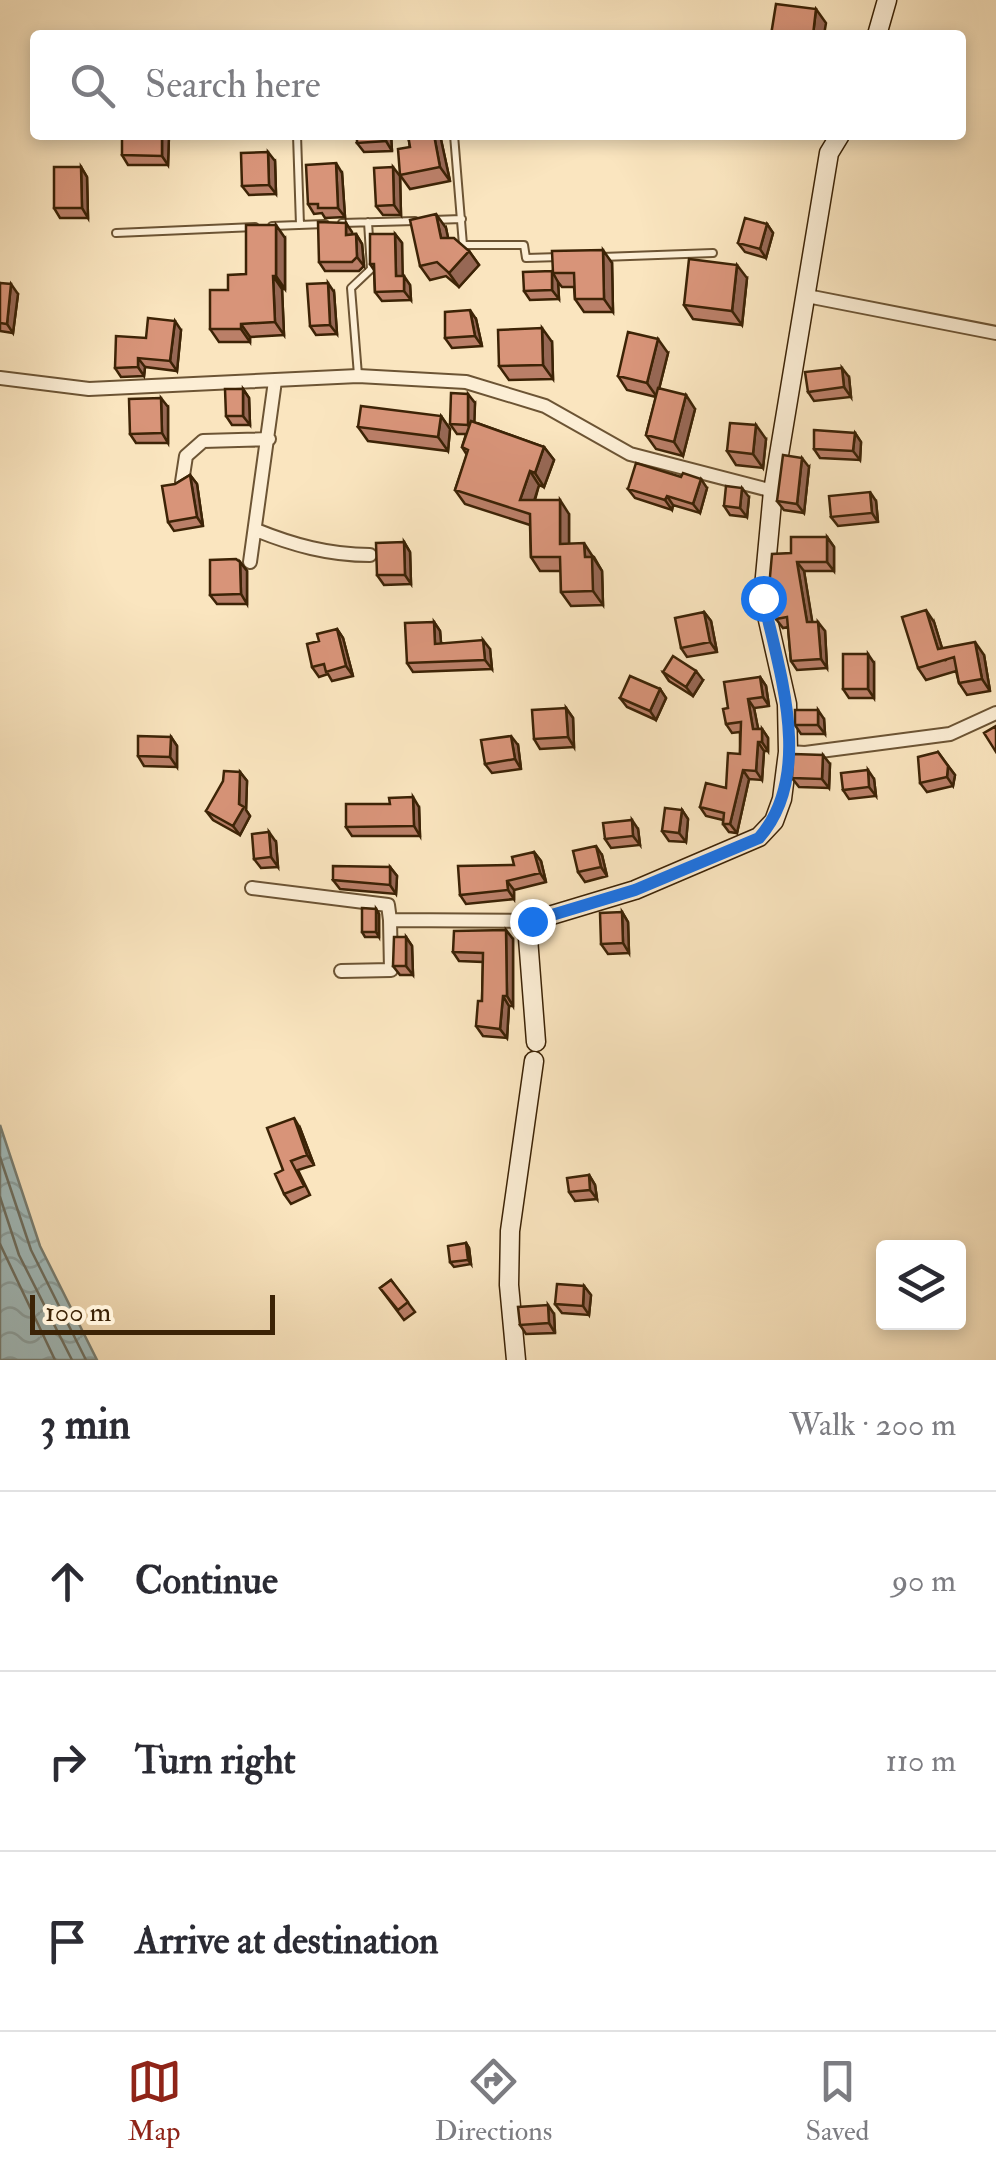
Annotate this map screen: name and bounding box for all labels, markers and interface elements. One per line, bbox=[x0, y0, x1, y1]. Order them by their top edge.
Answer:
search box bbox=[30, 30, 966, 140]
icon: search bbox=[65, 58, 120, 113]
text: Search here bbox=[145, 61, 321, 109]
route start bbox=[741, 576, 787, 622]
route end bbox=[510, 899, 556, 945]
map controls bbox=[876, 1240, 966, 1330]
button: layers bbox=[876, 1240, 966, 1330]
scale bar bbox=[30, 1290, 275, 1334]
text: 100 m bbox=[45, 1295, 111, 1330]
text: 3 min bbox=[40, 1399, 130, 1451]
text: Walk · 200 m bbox=[789, 1405, 956, 1445]
icon: ahead bbox=[40, 1554, 95, 1609]
text: Continue bbox=[135, 1557, 278, 1605]
text: 90 m bbox=[892, 1561, 956, 1601]
icon: right bbox=[40, 1734, 95, 1789]
text: Turn right bbox=[135, 1737, 296, 1785]
text: 110 m bbox=[885, 1741, 956, 1781]
icon: arrive bbox=[40, 1914, 95, 1969]
text: Arrive at destination bbox=[135, 1917, 439, 1965]
tab: Map bbox=[127, 2054, 182, 2149]
tab: Directions bbox=[435, 2054, 552, 2149]
tab: Saved bbox=[805, 2054, 869, 2149]

